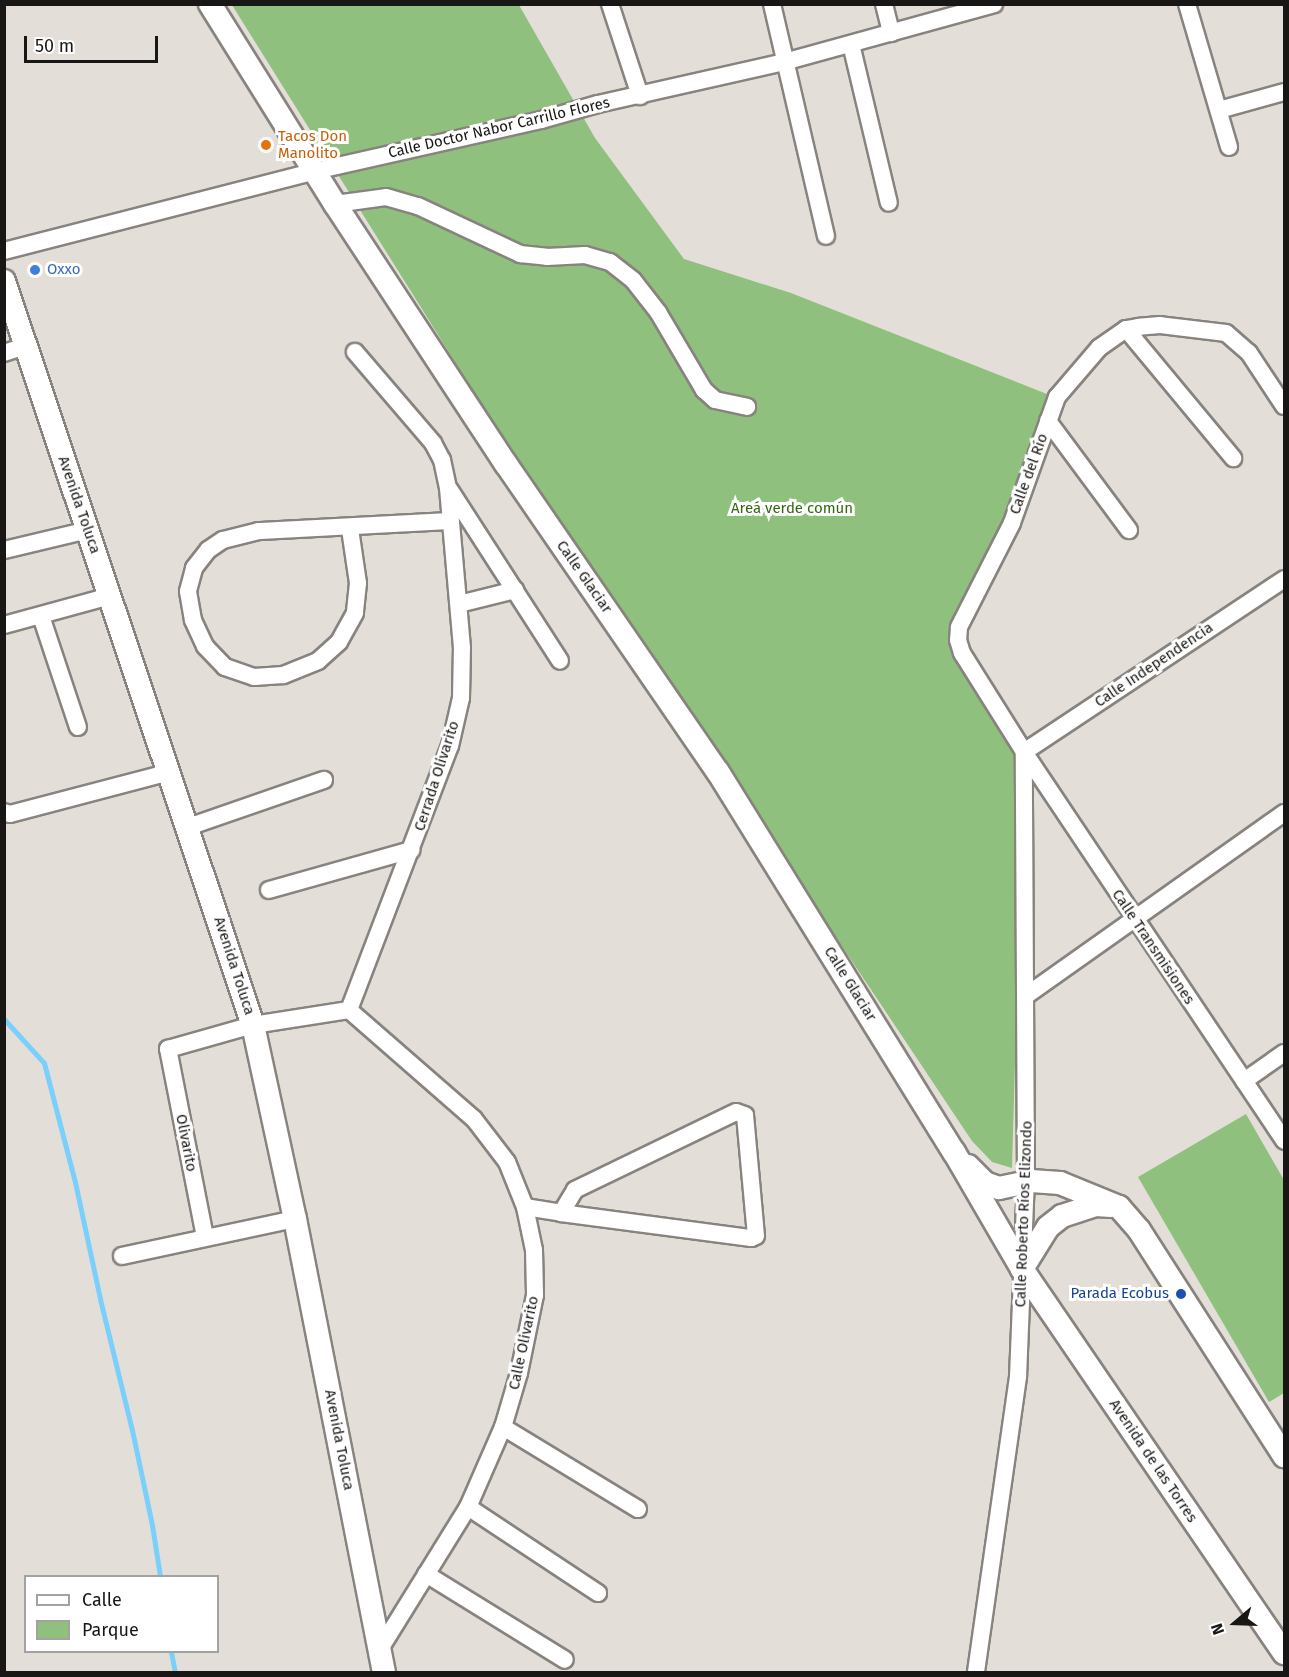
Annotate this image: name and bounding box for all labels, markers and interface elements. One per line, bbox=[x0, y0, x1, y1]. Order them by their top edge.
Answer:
scale bar bbox=[27, 24, 160, 62]
text: 50 m bbox=[35, 35, 74, 57]
street label: Calle Doctor Nabor Carrillo Flores bbox=[387, 94, 611, 162]
place label: Tacos Don Manolito bbox=[278, 127, 347, 162]
marker: Tacos Don Manolito bbox=[259, 138, 273, 152]
place label: Oxxo bbox=[47, 261, 80, 279]
marker: Oxxo bbox=[28, 263, 42, 277]
street label: Calle del Río bbox=[1006, 431, 1052, 517]
street label: Avenida Toluca bbox=[54, 454, 104, 556]
park label: Areá verde común bbox=[731, 500, 853, 518]
street label: Calle Glaciar bbox=[552, 537, 616, 617]
street label: Calle Independencia bbox=[1091, 619, 1217, 711]
street label: Cerrada Olivarito bbox=[411, 719, 463, 833]
street label: Calle Transmisiones bbox=[1108, 886, 1198, 1008]
street label: Avenida Toluca bbox=[210, 915, 258, 1017]
street label: Calle Glaciar bbox=[820, 943, 880, 1025]
street label: Olivarito bbox=[172, 1113, 200, 1173]
street label: Calle Roberto Ríos Elizondo bbox=[1012, 1120, 1036, 1308]
place label: Parada Ecobus bbox=[1070, 1285, 1169, 1303]
marker: Parada Ecobus bbox=[1174, 1287, 1188, 1301]
street label: Calle Olivarito bbox=[505, 1294, 543, 1392]
street label: Avenida Toluca bbox=[320, 1388, 358, 1492]
street label: Avenida de las Torres bbox=[1105, 1396, 1201, 1526]
legend bbox=[24, 1575, 219, 1653]
text: Calle bbox=[82, 1589, 122, 1611]
north arrow bbox=[1205, 1593, 1265, 1653]
text: Parque bbox=[82, 1619, 139, 1641]
text: N bbox=[1207, 1621, 1228, 1637]

